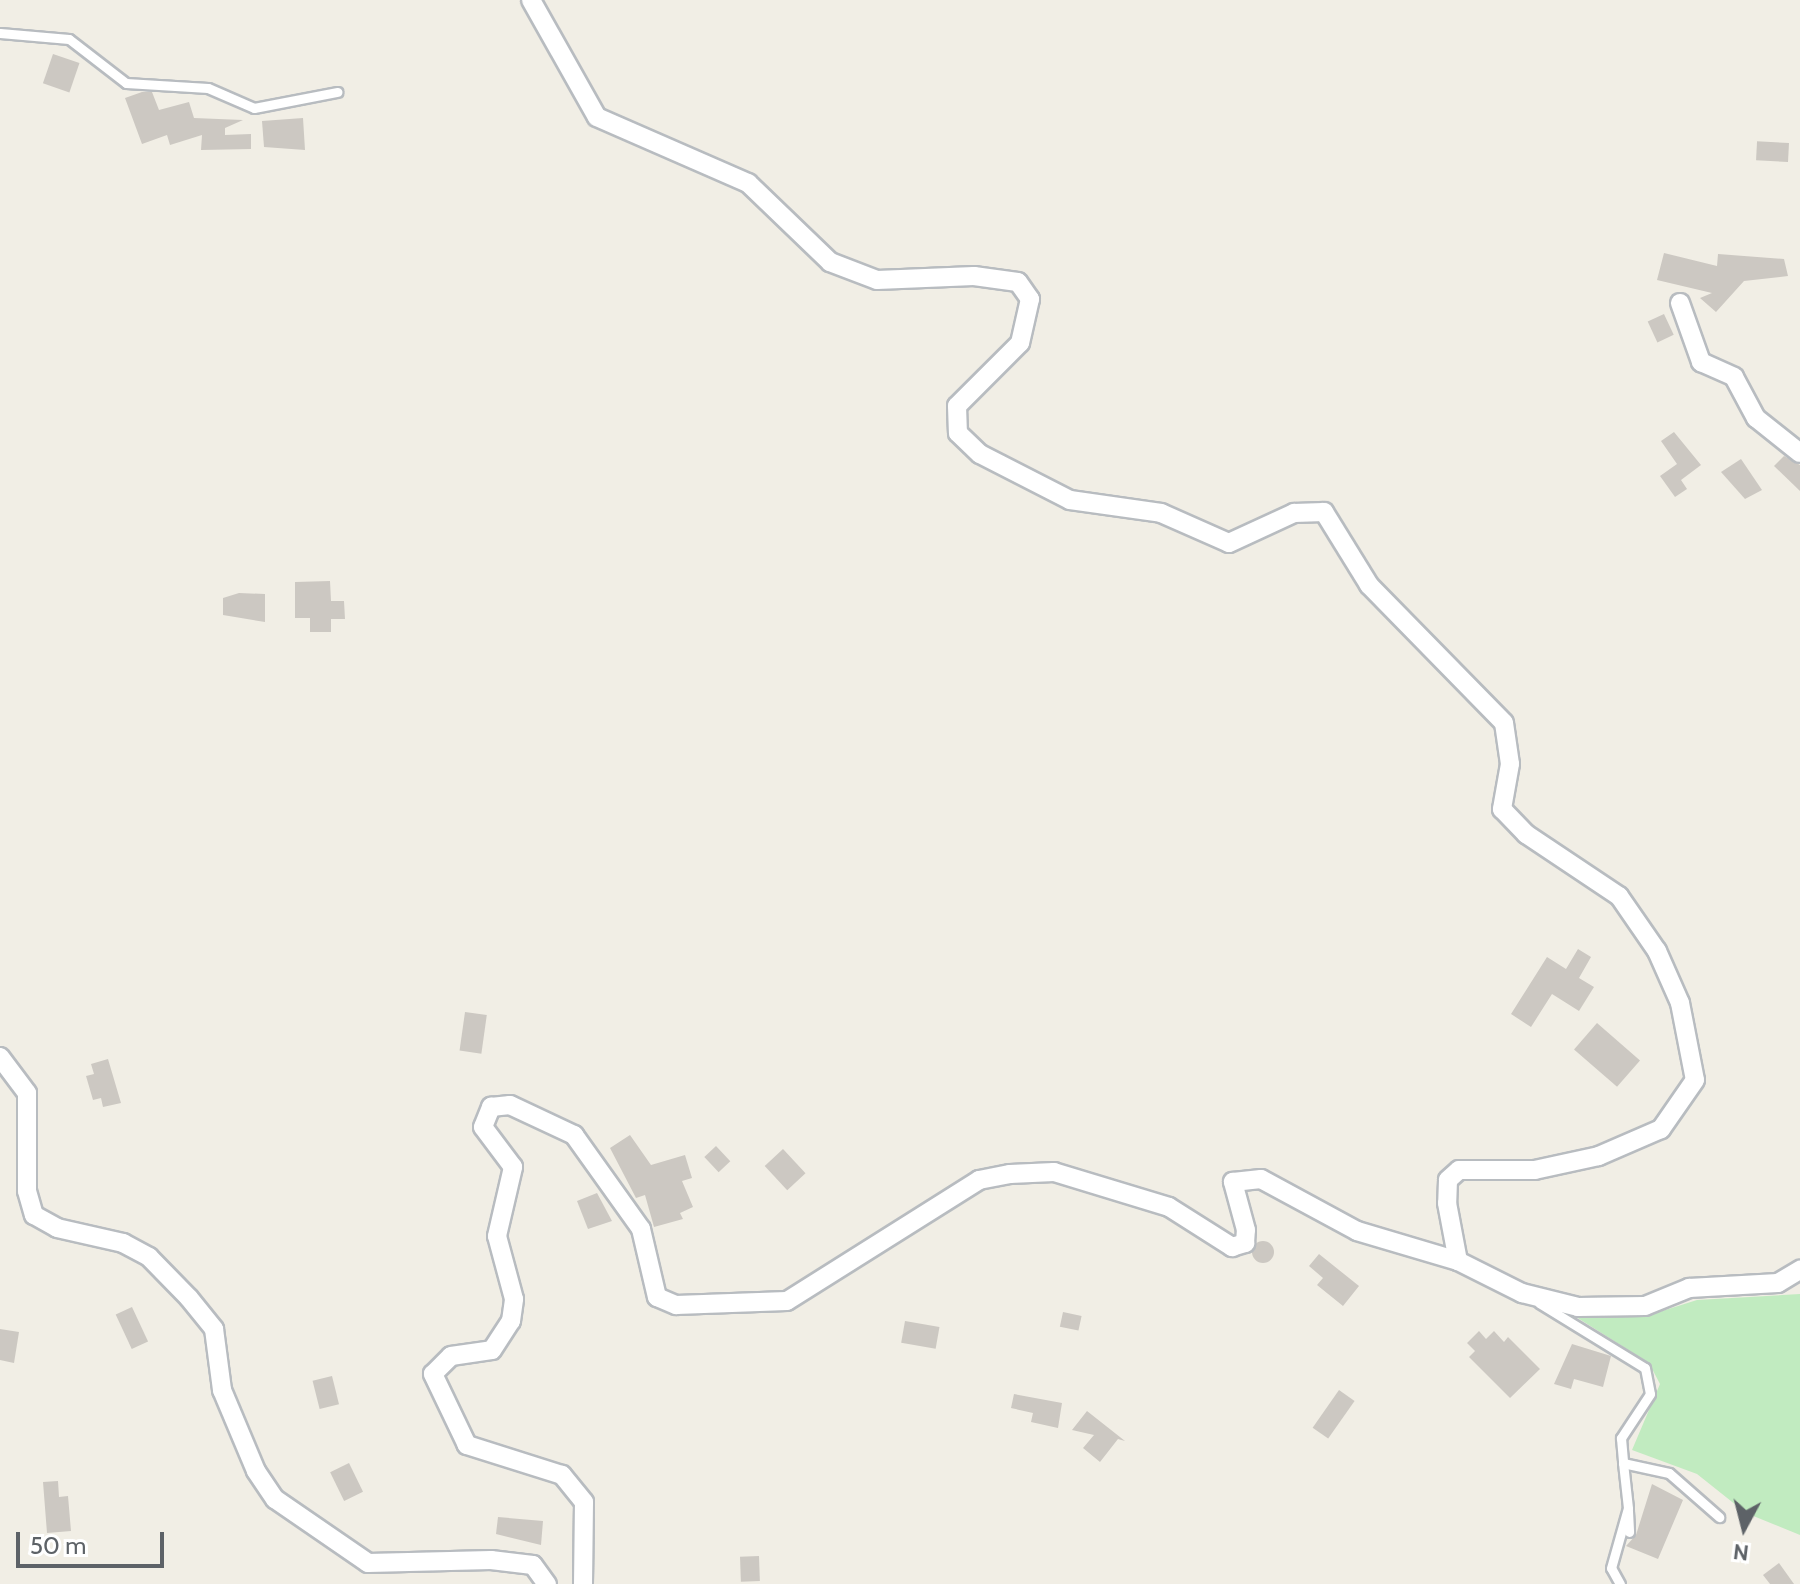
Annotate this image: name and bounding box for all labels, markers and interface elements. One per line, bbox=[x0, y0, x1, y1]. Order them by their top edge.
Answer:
north arrow bbox=[1704, 1488, 1784, 1568]
scale bar bbox=[20, 1516, 168, 1566]
text: 50 m bbox=[30, 1531, 86, 1560]
text: N bbox=[1732, 1538, 1750, 1567]

